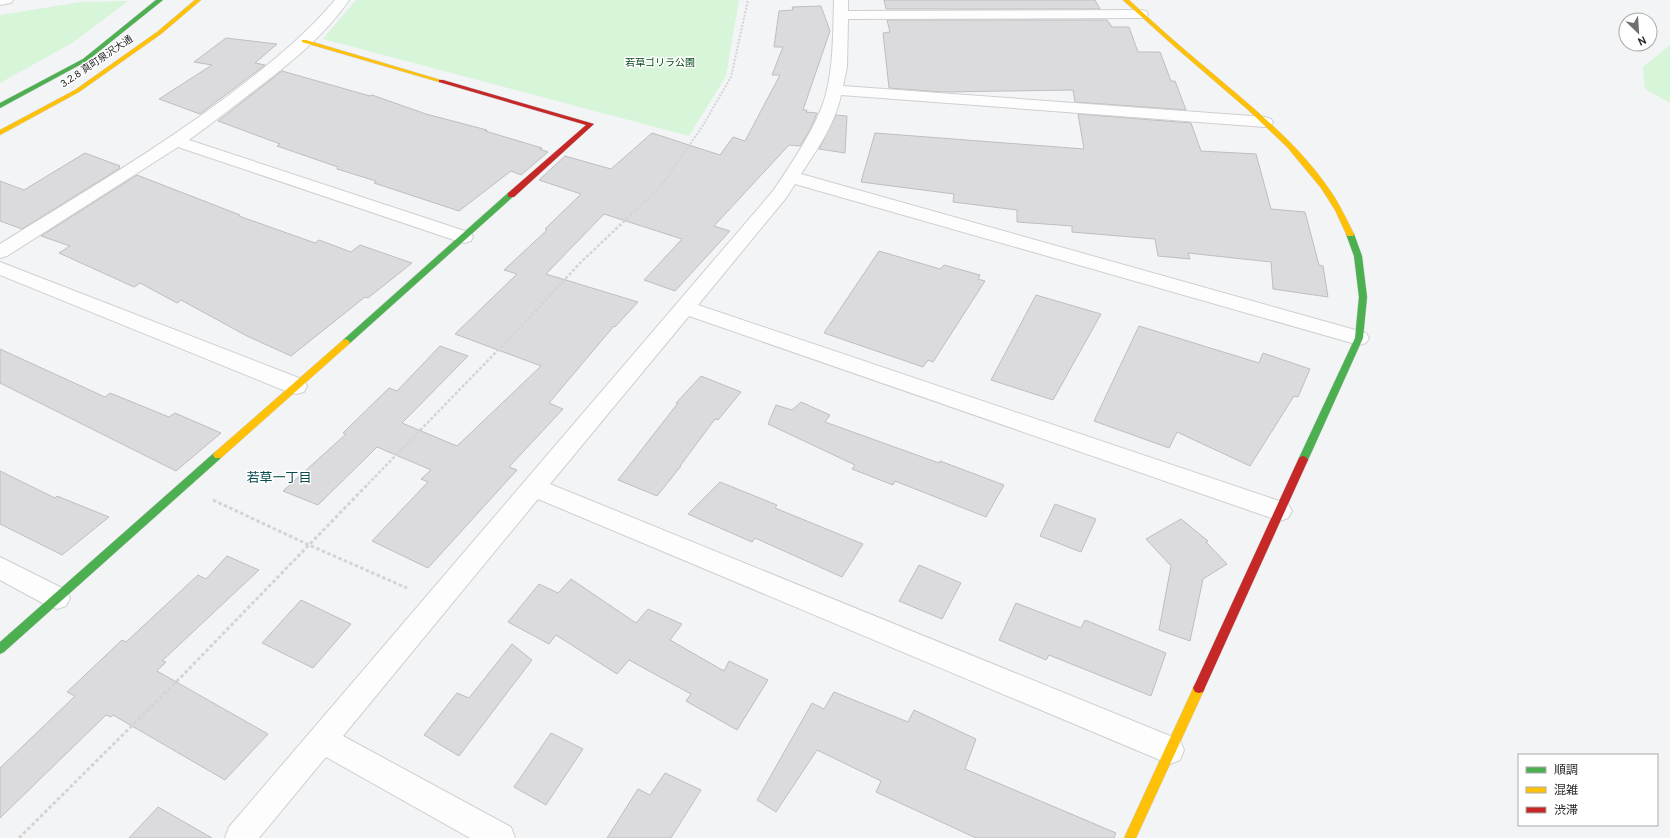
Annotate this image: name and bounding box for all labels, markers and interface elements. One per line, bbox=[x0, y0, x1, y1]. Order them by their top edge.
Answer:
north arrow bbox=[1618, 12, 1658, 52]
text: N bbox=[1635, 32, 1648, 48]
street label: 3.2.8 真町泉沢大通 bbox=[58, 33, 136, 91]
park label: 若草ゴリラ公園 bbox=[625, 57, 695, 70]
district label: 若草一丁目 bbox=[246, 471, 312, 487]
legend bbox=[1518, 754, 1658, 826]
text: 順調 bbox=[1554, 763, 1578, 779]
text: 混雑 bbox=[1554, 783, 1578, 799]
text: 渋滞 bbox=[1554, 803, 1578, 819]

